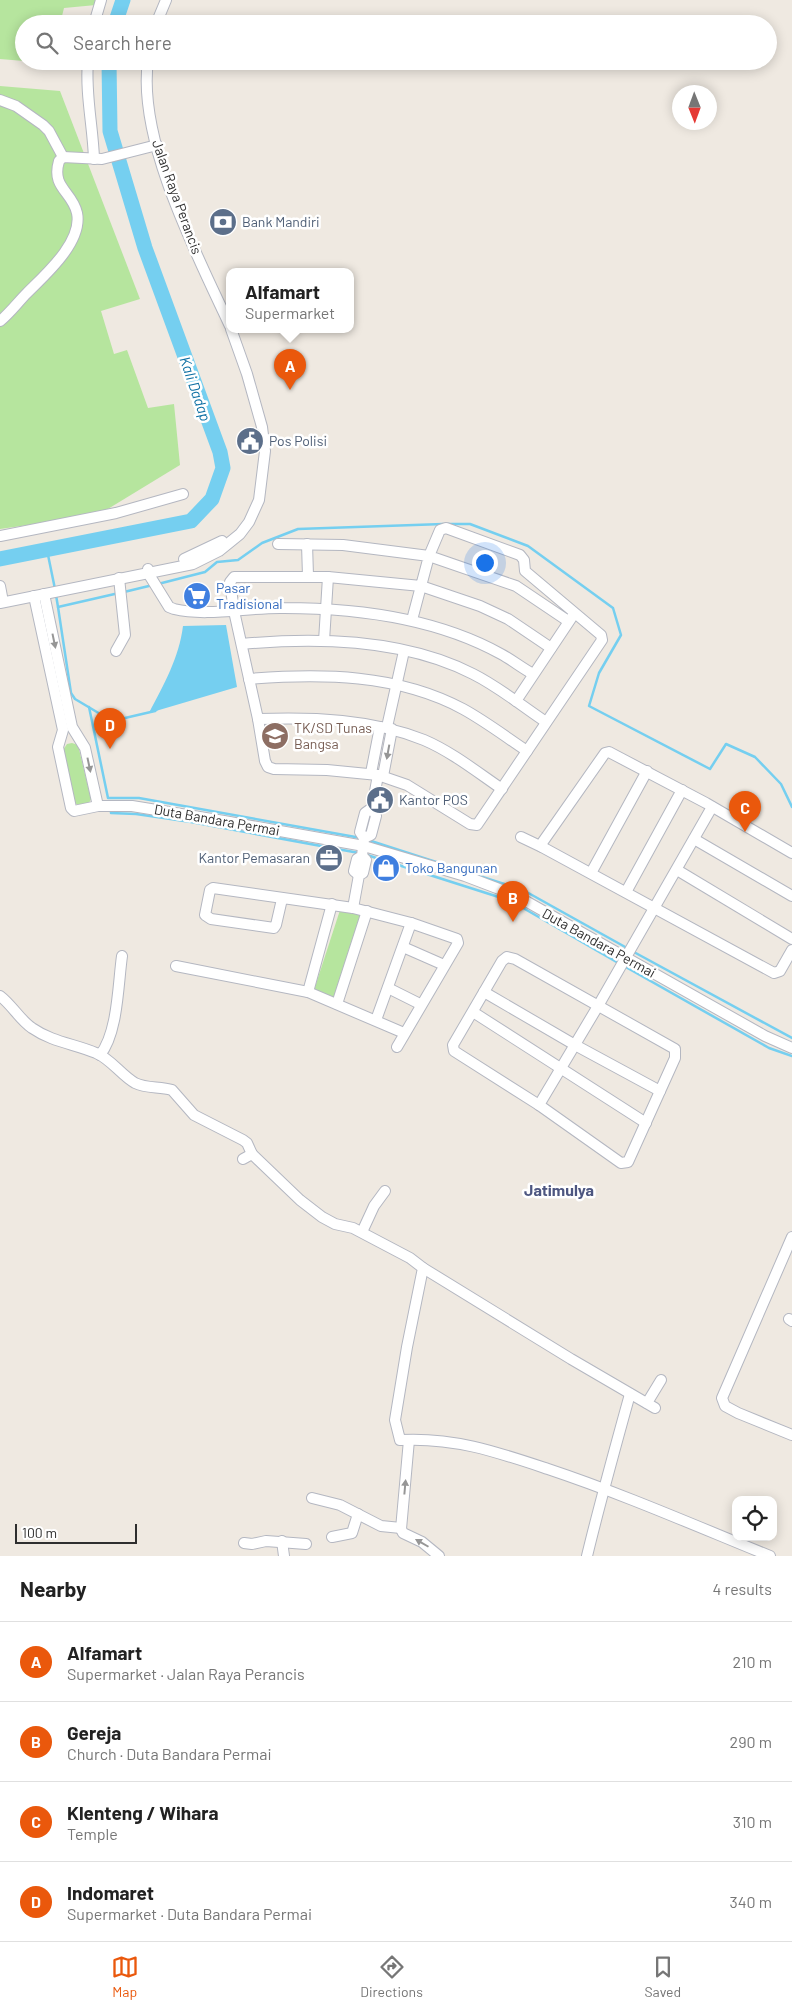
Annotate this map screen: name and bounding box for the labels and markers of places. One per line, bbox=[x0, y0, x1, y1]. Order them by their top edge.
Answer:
bank icon: Bank Mandiri bbox=[208, 207, 238, 237]
place label: Bank Mandiri bbox=[242, 213, 320, 230]
pin: A bbox=[274, 349, 306, 390]
public building icon: Pos Polisi bbox=[235, 426, 265, 456]
place label: Pos Polisi bbox=[269, 432, 327, 449]
place label: Pasar Tradisional bbox=[216, 579, 283, 612]
supermarket icon: Pasar Tradisional bbox=[182, 581, 212, 611]
pin: D bbox=[94, 708, 126, 749]
place label: TK/SD Tunas Bangsa bbox=[294, 719, 372, 752]
school or university icon: TK/SD Tunas Bangsa bbox=[260, 721, 290, 751]
public building icon: Kantor POS bbox=[365, 785, 395, 815]
place label: Kantor POS bbox=[399, 791, 468, 808]
pin: C bbox=[729, 791, 761, 832]
office icon: Kantor Pemasaran bbox=[314, 843, 344, 873]
place label: Kantor Pemasaran bbox=[198, 849, 310, 866]
shop icon: Toko Bangunan bbox=[371, 853, 401, 883]
place label: Toko Bangunan bbox=[405, 859, 497, 876]
pin: B bbox=[497, 881, 529, 922]

